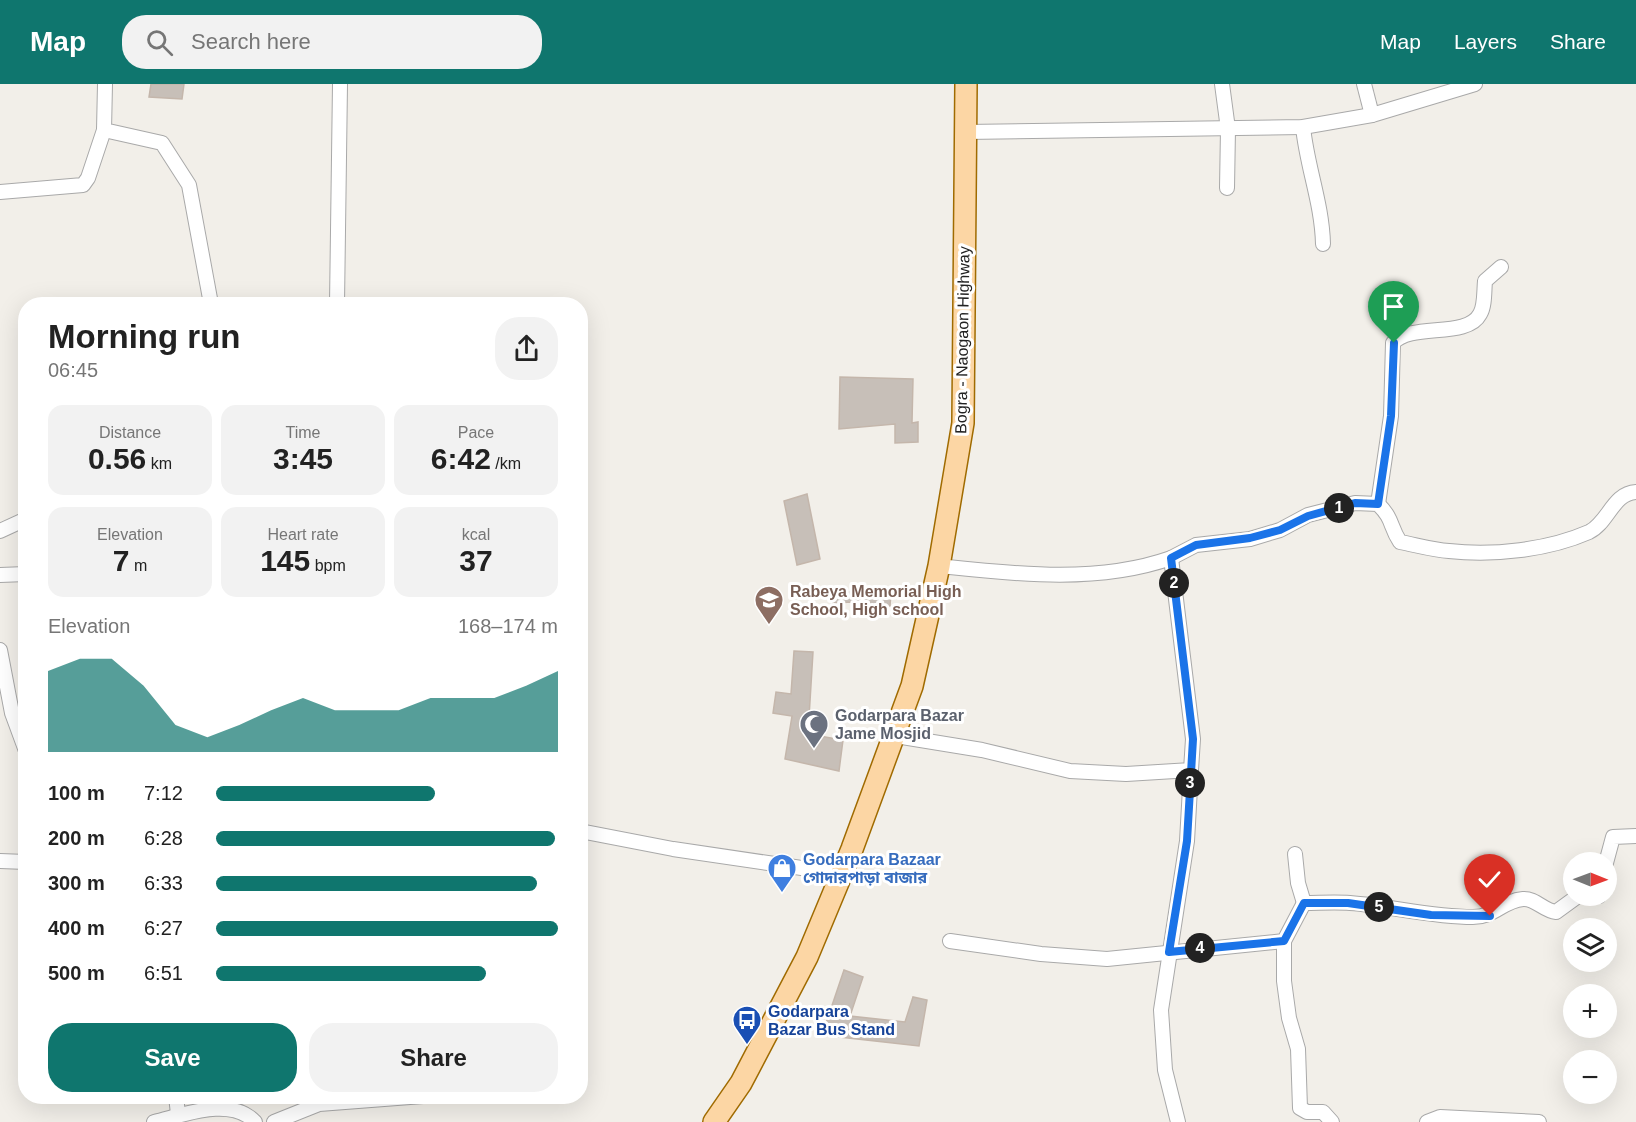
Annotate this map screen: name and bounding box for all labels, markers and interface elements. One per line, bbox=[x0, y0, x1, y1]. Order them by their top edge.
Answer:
search box bbox=[122, 15, 542, 69]
text: Map bbox=[30, 26, 86, 57]
icon: search bbox=[143, 26, 176, 59]
text: Search here bbox=[191, 29, 311, 54]
text: Map bbox=[1380, 30, 1421, 53]
text: Layers bbox=[1454, 30, 1517, 53]
text: Share bbox=[1550, 30, 1606, 53]
street label: Bogra - Naogaon Highway bbox=[952, 246, 973, 434]
pin bbox=[1368, 281, 1419, 343]
icon: arrive bbox=[1377, 290, 1410, 323]
button: share bbox=[495, 317, 558, 380]
text: Morning run bbox=[48, 318, 240, 355]
text: 06:45 bbox=[48, 359, 98, 381]
text: Distance bbox=[99, 424, 161, 441]
text: Time bbox=[286, 424, 320, 441]
text: Pace bbox=[458, 424, 494, 441]
text: 0.56 bbox=[88, 442, 146, 475]
text: 3:45 bbox=[273, 442, 333, 475]
text: 6:42 bbox=[431, 442, 491, 475]
text: km bbox=[146, 455, 172, 472]
text: /km bbox=[491, 455, 521, 472]
pin: 1 bbox=[1324, 493, 1354, 523]
text: 1 bbox=[1335, 499, 1343, 516]
text: Elevation bbox=[97, 526, 163, 543]
text: Heart rate bbox=[267, 526, 339, 543]
text: kcal bbox=[462, 526, 490, 543]
text: 7 bbox=[113, 544, 129, 577]
text: 145 bbox=[260, 544, 310, 577]
text: 37 bbox=[459, 544, 493, 577]
text: m bbox=[129, 557, 147, 574]
text: bpm bbox=[310, 557, 346, 574]
pin: 2 bbox=[1159, 568, 1189, 598]
text: 2 bbox=[1170, 574, 1178, 591]
place label: Rabeya Memorial High School, High school bbox=[790, 583, 962, 618]
school or university icon: Rabeya Memorial High School, High school bbox=[753, 584, 785, 626]
text: Elevation bbox=[48, 615, 130, 637]
text: 168–174 m bbox=[458, 615, 558, 637]
place label: Godarpara Bazar Jame Mosjid bbox=[835, 707, 964, 742]
mosque icon: Godarpara Bazar Jame Mosjid bbox=[798, 708, 830, 750]
pin: 3 bbox=[1175, 768, 1205, 798]
text: 3 bbox=[1186, 774, 1194, 791]
text: 100 m bbox=[48, 782, 105, 804]
text: 7:12 bbox=[144, 782, 183, 804]
text: 200 m bbox=[48, 827, 105, 849]
text: 6:28 bbox=[144, 827, 183, 849]
place label: Godarpara Bazaar গোদারপাড়া বাজার bbox=[803, 851, 941, 886]
shop icon: Godarpara Bazaar গোদারপাড়া বাজার bbox=[766, 852, 798, 894]
north arrow bbox=[1563, 852, 1617, 906]
map controls bbox=[1563, 852, 1617, 1104]
pin bbox=[1464, 854, 1515, 916]
icon: check bbox=[1473, 863, 1506, 896]
text: 300 m bbox=[48, 872, 105, 894]
text: 6:33 bbox=[144, 872, 183, 894]
pin: 5 bbox=[1364, 892, 1394, 922]
text: 5 bbox=[1375, 898, 1383, 915]
text: 400 m bbox=[48, 917, 105, 939]
text: 6:27 bbox=[144, 917, 183, 939]
button: layers bbox=[1563, 918, 1617, 972]
pin: 4 bbox=[1185, 933, 1215, 963]
text: 4 bbox=[1196, 939, 1204, 956]
text: 500 m bbox=[48, 962, 105, 984]
text: 6:51 bbox=[144, 962, 183, 984]
button: + bbox=[1563, 984, 1617, 1038]
place label: Godarpara Bazar Bus Stand bbox=[768, 1003, 895, 1038]
bus stop icon: Godarpara Bazar Bus Stand bbox=[731, 1004, 763, 1046]
button: Save bbox=[48, 1023, 297, 1092]
button: Share bbox=[309, 1023, 558, 1092]
button: − bbox=[1563, 1050, 1617, 1104]

